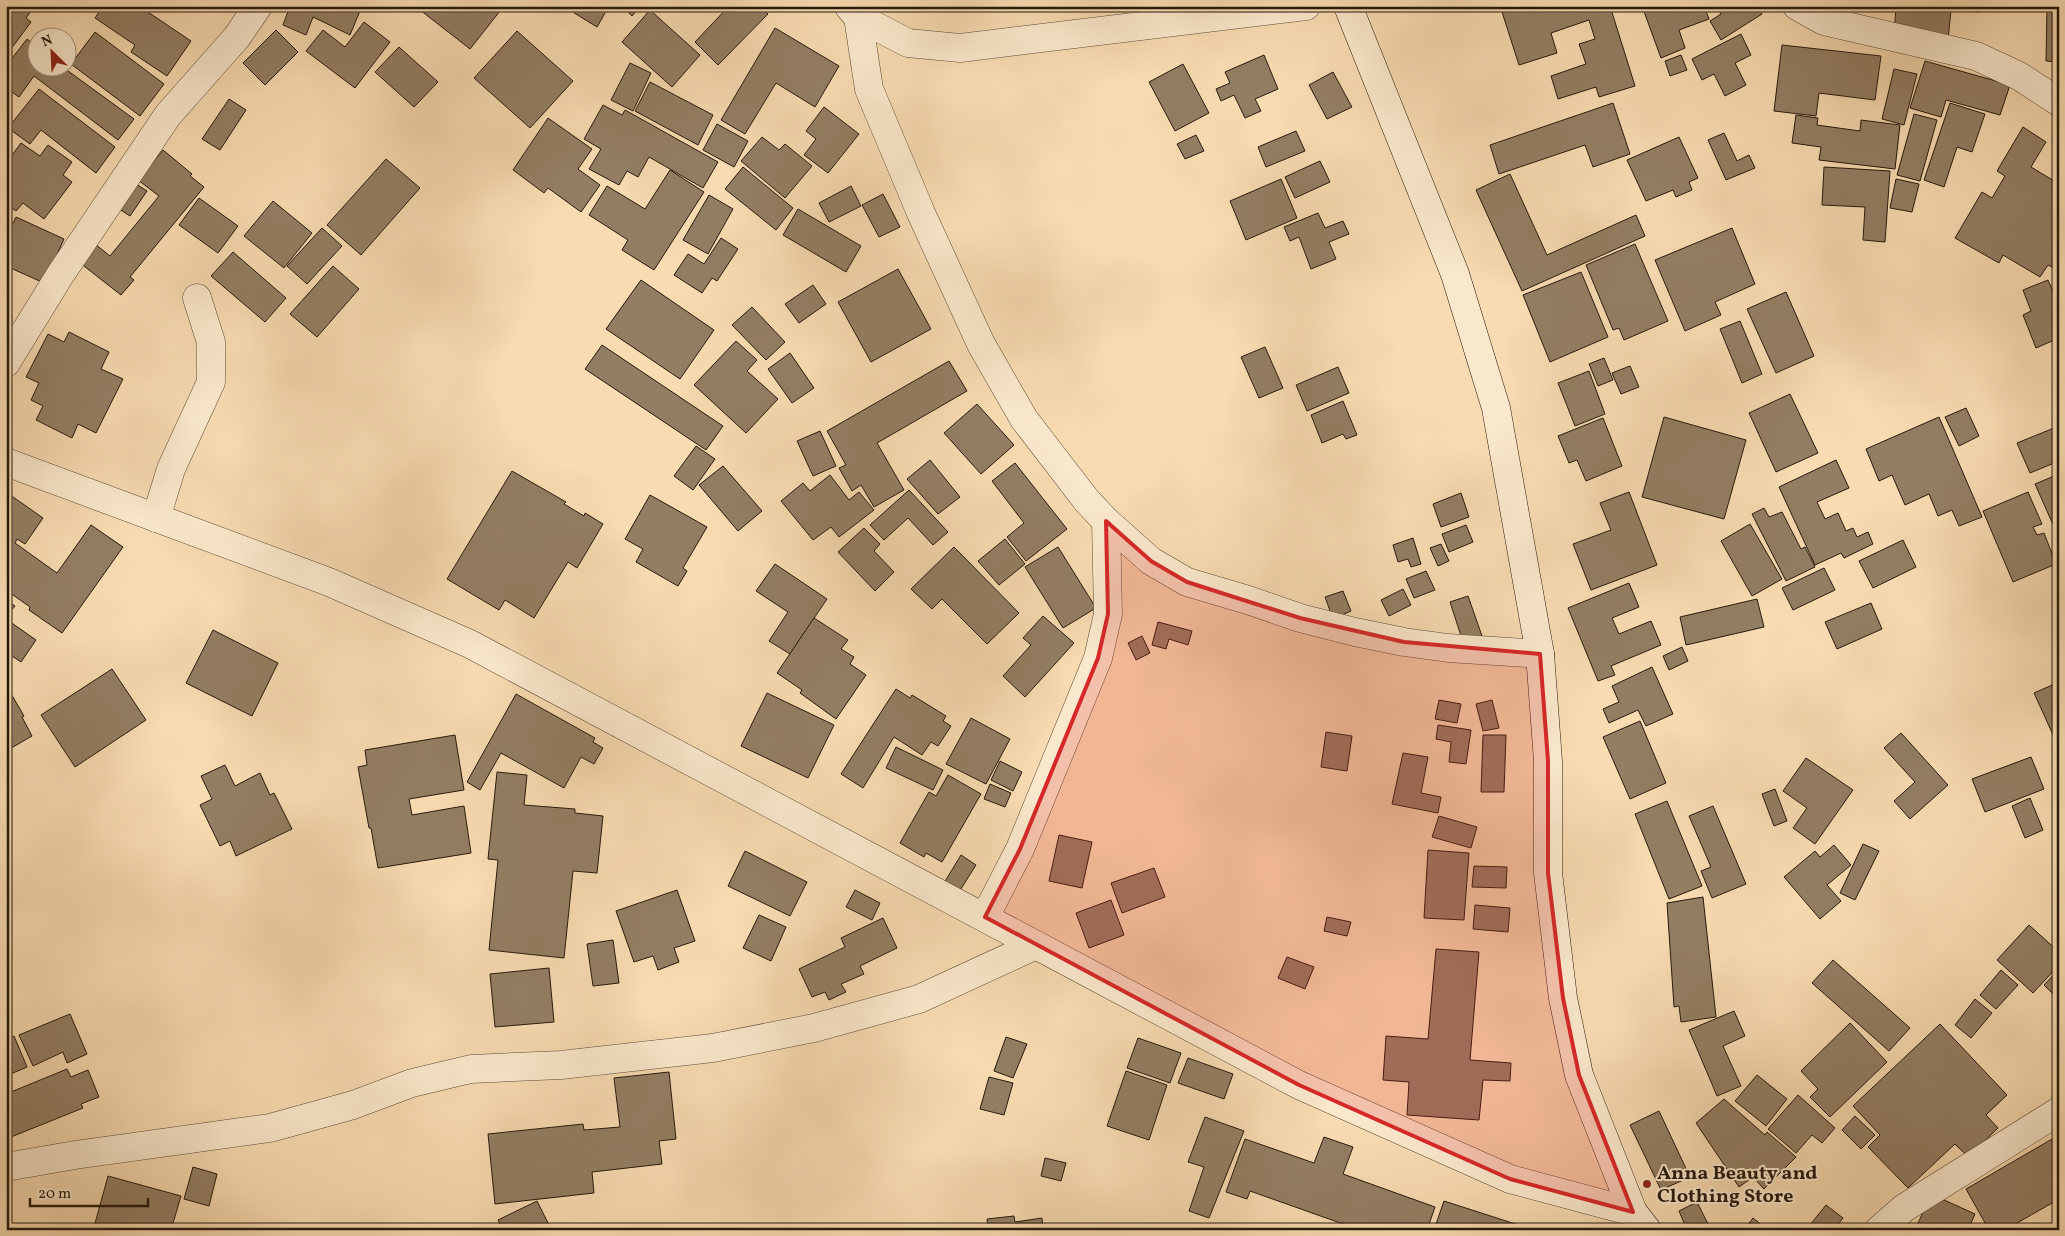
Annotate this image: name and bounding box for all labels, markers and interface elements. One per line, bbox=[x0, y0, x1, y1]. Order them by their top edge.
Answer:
north arrow bbox=[28, 28, 78, 78]
text: N bbox=[39, 31, 56, 52]
place label: Anna Beauty and Clothing Store bbox=[1657, 1160, 1817, 1211]
scale bar bbox=[30, 1176, 148, 1208]
marker: Anna Beauty and Clothing Store bbox=[1641, 1178, 1653, 1190]
text: 20 m bbox=[38, 1184, 71, 1205]

